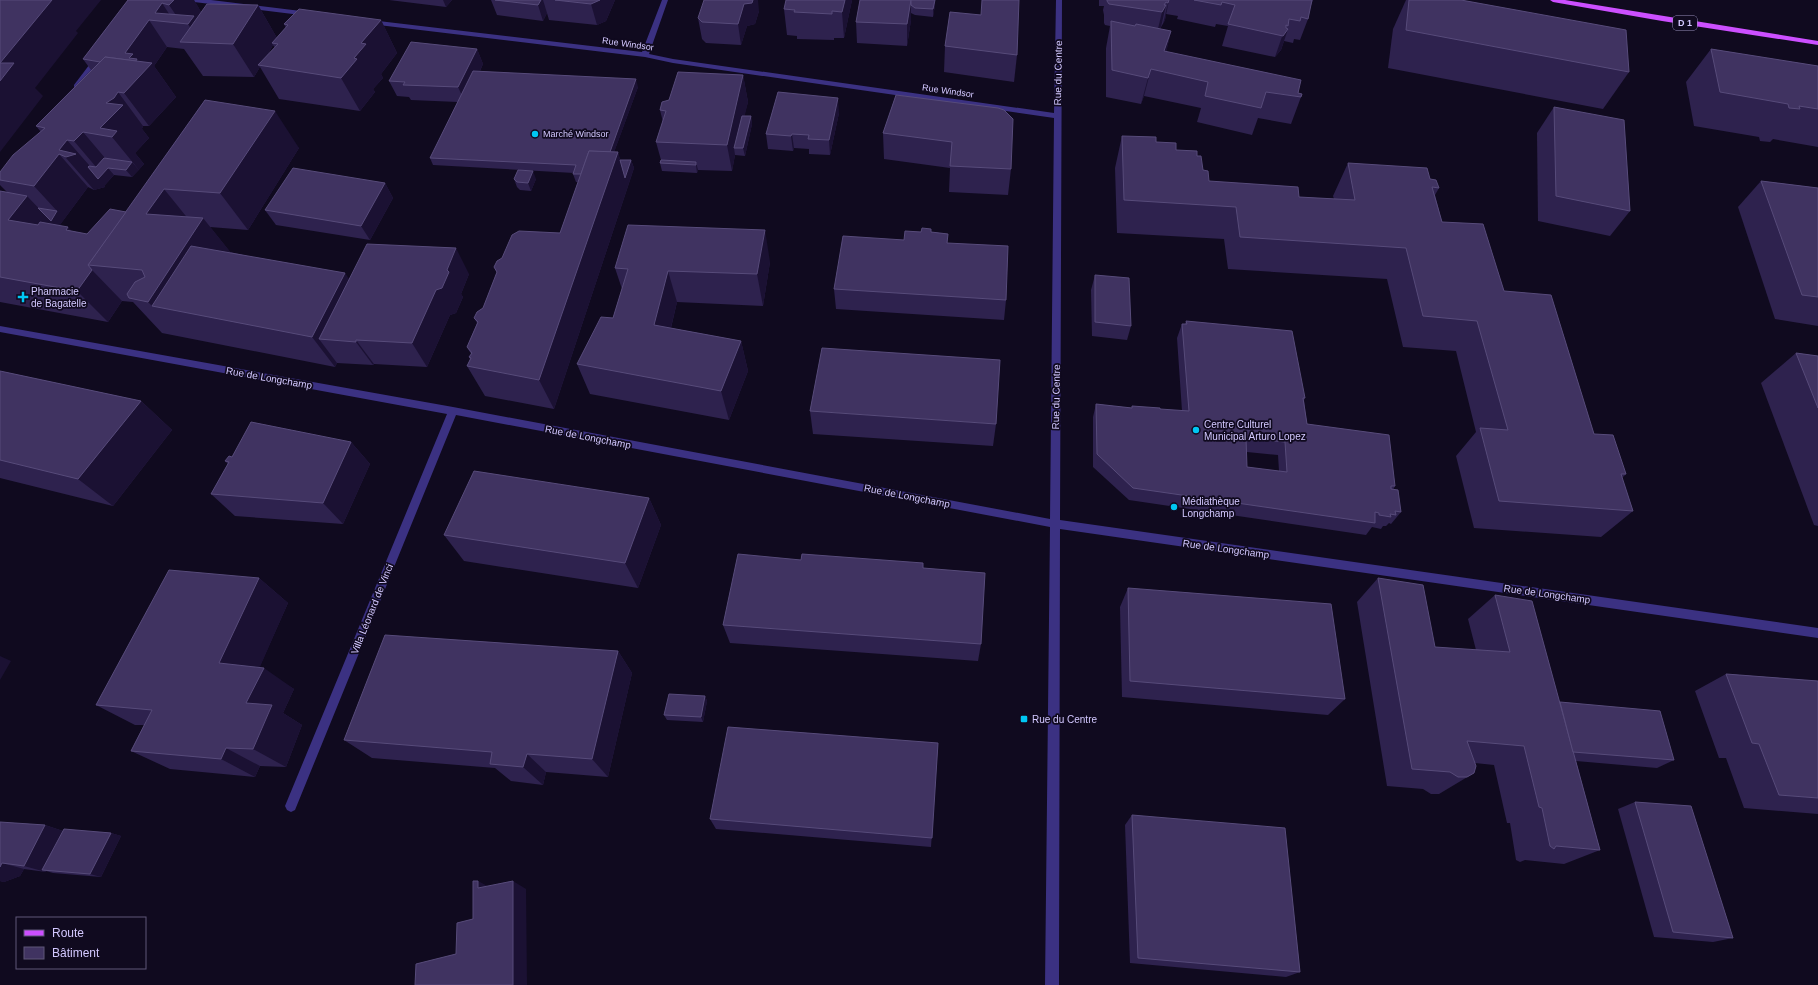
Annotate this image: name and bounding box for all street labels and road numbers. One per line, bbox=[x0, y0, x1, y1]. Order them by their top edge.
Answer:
road number: D 1 bbox=[1673, 16, 1697, 30]
street label: Rue Windsor bbox=[602, 35, 654, 53]
street label: Rue du Centre bbox=[1052, 40, 1064, 106]
street label: Rue Windsor bbox=[922, 82, 974, 100]
street label: Rue du Centre bbox=[1050, 364, 1062, 430]
street label: Rue de Longchamp bbox=[225, 365, 313, 391]
street label: Rue de Longchamp bbox=[544, 423, 632, 451]
street label: Rue de Longchamp bbox=[863, 482, 951, 510]
street label: Rue de Longchamp bbox=[1182, 537, 1270, 561]
street label: Villa Léonard de Vinci bbox=[349, 562, 395, 656]
street label: Rue de Longchamp bbox=[1503, 582, 1591, 606]

